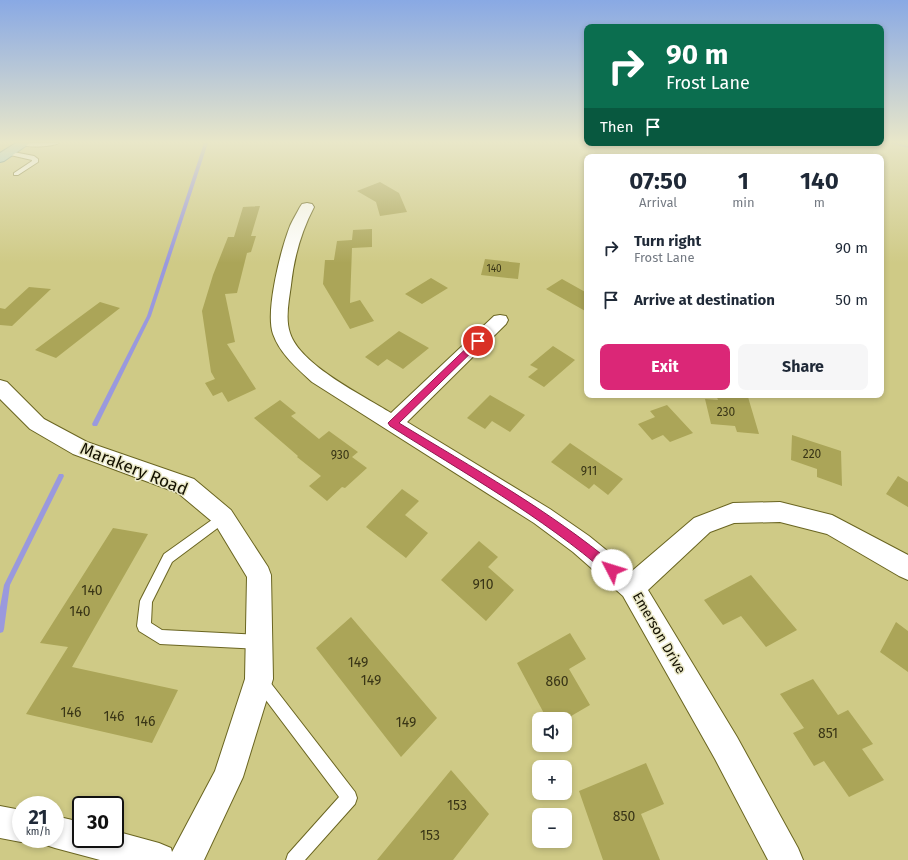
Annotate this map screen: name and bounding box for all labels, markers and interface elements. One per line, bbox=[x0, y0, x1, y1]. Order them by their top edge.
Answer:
text: 90 m bbox=[666, 38, 728, 71]
icon: right bbox=[600, 40, 652, 92]
text: Frost Lane bbox=[666, 72, 750, 94]
icon: arrive bbox=[642, 116, 664, 138]
text: Then bbox=[600, 118, 634, 136]
text: 07:50 bbox=[629, 167, 687, 195]
text: 1 bbox=[738, 167, 749, 195]
text: 140 bbox=[800, 167, 839, 195]
text: Arrival bbox=[639, 195, 677, 210]
text: min bbox=[732, 195, 755, 210]
text: m bbox=[814, 195, 825, 210]
text: Turn right bbox=[634, 232, 701, 250]
icon: right bbox=[600, 237, 622, 259]
text: 90 m bbox=[835, 239, 868, 257]
text: Frost Lane bbox=[634, 250, 694, 265]
house number: 140 bbox=[486, 263, 502, 275]
icon: arrive bbox=[600, 289, 622, 311]
text: Arrive at destination bbox=[634, 291, 775, 309]
text: 50 m bbox=[835, 291, 868, 309]
pin bbox=[461, 324, 495, 358]
icon: arrive bbox=[467, 330, 489, 352]
button: Exit bbox=[600, 344, 730, 390]
button: Share bbox=[738, 344, 868, 390]
house number: 230 bbox=[717, 405, 736, 419]
street label: Marakery Road bbox=[77, 438, 191, 500]
house number: 220 bbox=[803, 447, 822, 461]
house number: 930 bbox=[331, 448, 350, 462]
house number: 911 bbox=[581, 464, 597, 478]
position arrow bbox=[591, 549, 633, 591]
house number: 910 bbox=[473, 576, 494, 593]
house number: 140 bbox=[81, 582, 103, 599]
street label: Emerson Drive bbox=[629, 589, 689, 677]
house number: 140 bbox=[69, 603, 91, 620]
house number: 149 bbox=[348, 654, 368, 671]
house number: 149 bbox=[361, 672, 381, 689]
house number: 860 bbox=[546, 673, 569, 690]
house number: 146 bbox=[61, 704, 81, 721]
house number: 146 bbox=[104, 708, 124, 725]
map controls bbox=[532, 712, 572, 848]
button: sound bbox=[532, 712, 572, 752]
house number: 146 bbox=[135, 713, 155, 730]
house number: 149 bbox=[396, 714, 416, 731]
house number: 851 bbox=[818, 725, 838, 742]
button: + bbox=[532, 760, 572, 800]
speed limit sign: 30 bbox=[72, 796, 124, 848]
house number: 153 bbox=[447, 797, 467, 814]
text: 21 bbox=[28, 805, 48, 829]
button: − bbox=[532, 808, 572, 848]
house number: 850 bbox=[613, 808, 635, 825]
text: km/h bbox=[26, 826, 50, 838]
house number: 153 bbox=[420, 827, 440, 844]

